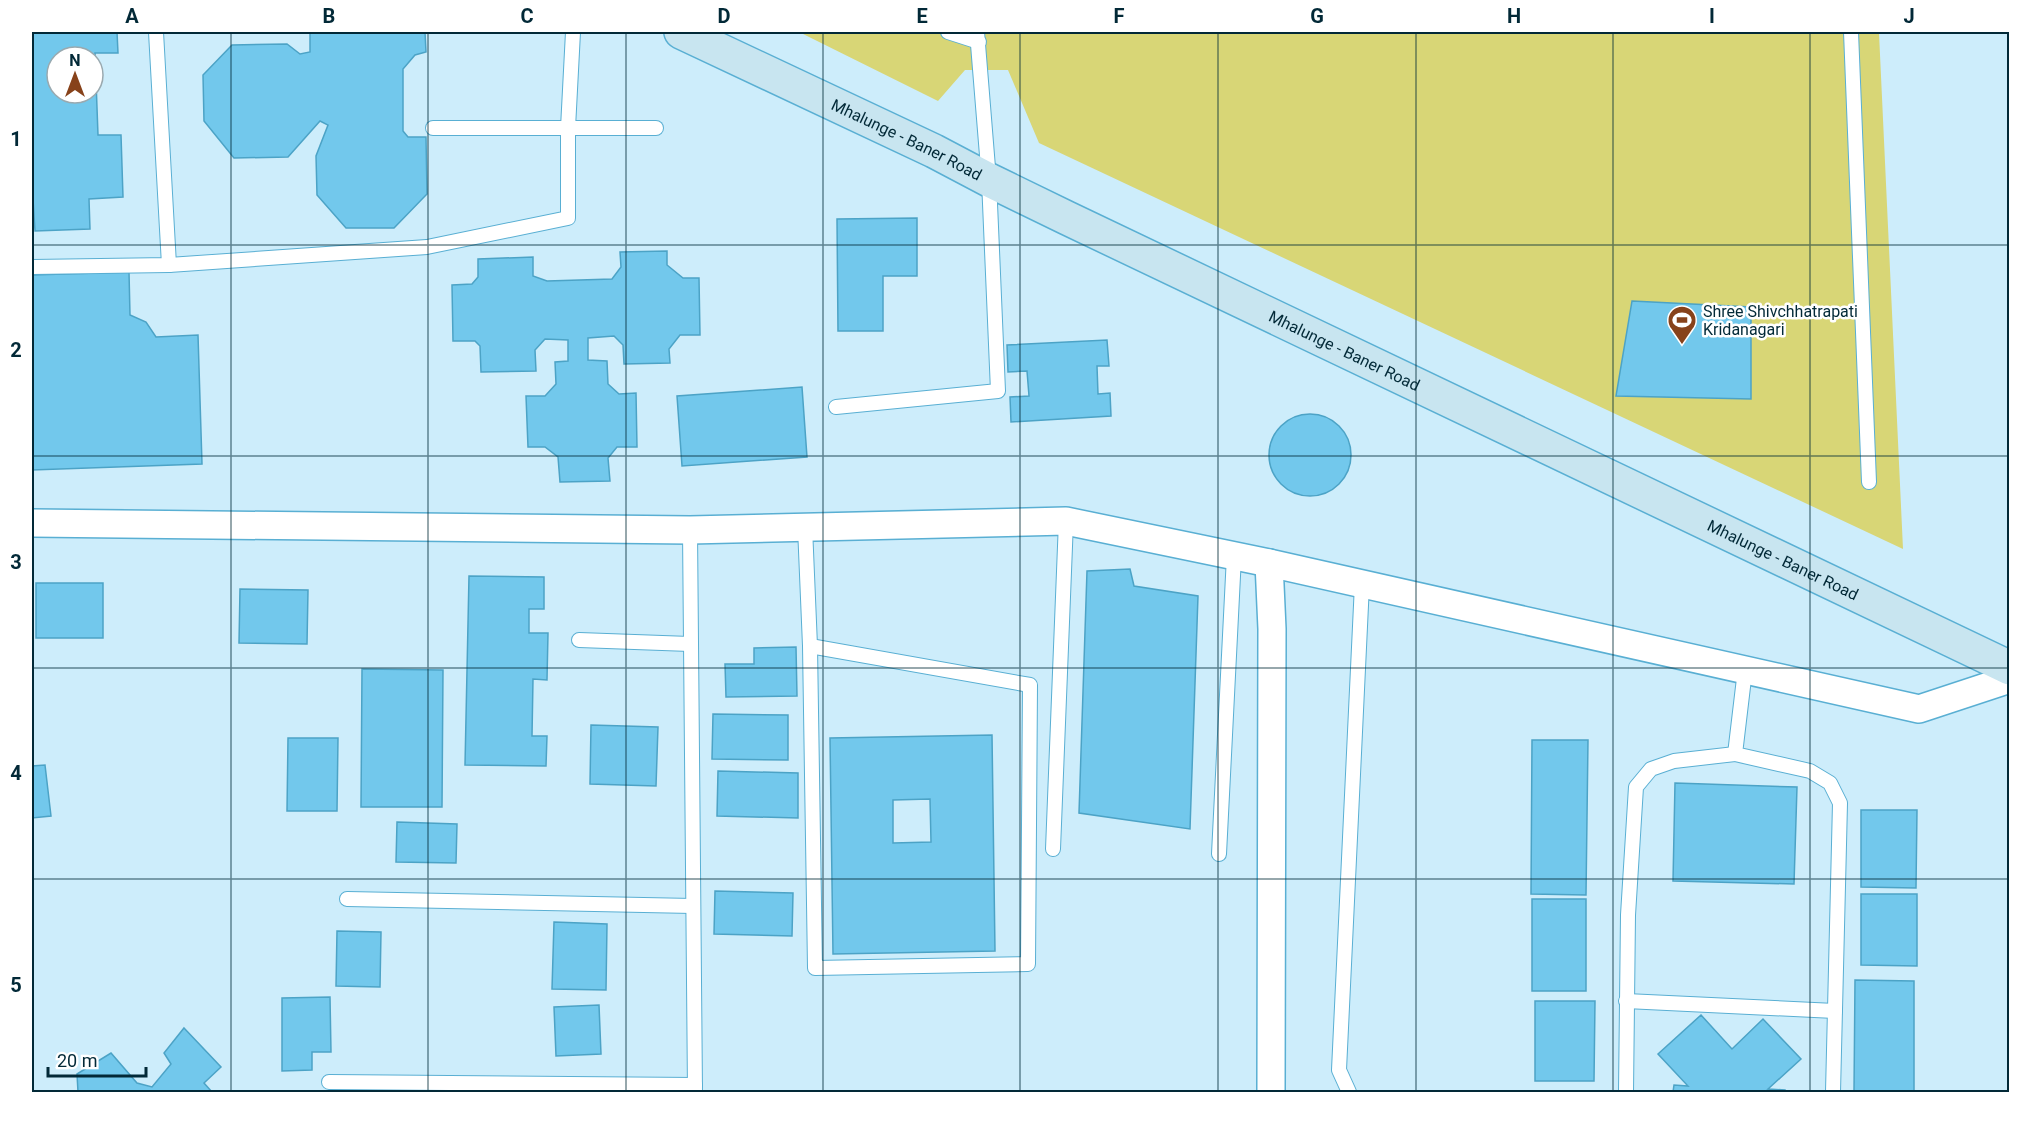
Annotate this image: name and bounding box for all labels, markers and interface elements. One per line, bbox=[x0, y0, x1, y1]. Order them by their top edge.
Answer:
text: A bbox=[125, 4, 139, 28]
text: B bbox=[323, 4, 335, 28]
text: C bbox=[520, 4, 534, 28]
text: D bbox=[718, 4, 731, 28]
text: E bbox=[916, 4, 928, 28]
text: F bbox=[1114, 4, 1125, 28]
text: G bbox=[1310, 4, 1324, 28]
text: H bbox=[1507, 4, 1521, 28]
text: I bbox=[1709, 4, 1715, 28]
text: J bbox=[1903, 4, 1915, 28]
north arrow bbox=[45, 45, 105, 105]
text: N bbox=[69, 51, 81, 70]
street label: Mhalunge - Baner Road bbox=[829, 95, 985, 184]
text: 1 bbox=[10, 127, 22, 151]
place label: Shree Shivchhatrapati Kridanagari bbox=[1703, 302, 1858, 339]
sports icon: Shree Shivchhatrapati Kridanagari bbox=[1666, 304, 1698, 346]
street label: Mhalunge - Baner Road bbox=[1266, 306, 1423, 395]
text: 2 bbox=[10, 338, 22, 362]
street label: Mhalunge - Baner Road bbox=[1705, 516, 1862, 604]
text: 3 bbox=[10, 550, 22, 574]
text: 4 bbox=[10, 761, 22, 785]
text: 5 bbox=[10, 973, 22, 997]
scale bar bbox=[48, 1040, 146, 1078]
text: 20 m bbox=[57, 1050, 97, 1071]

